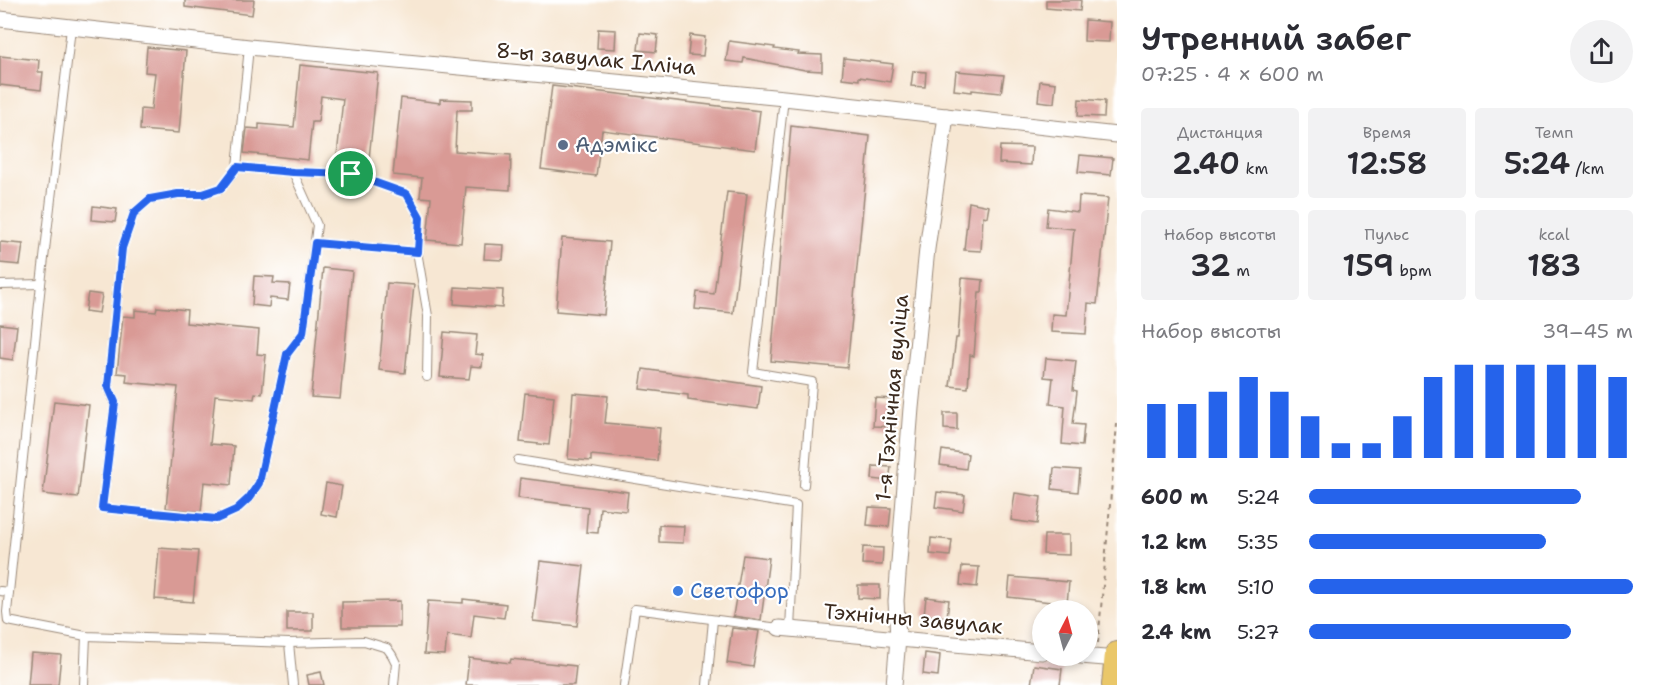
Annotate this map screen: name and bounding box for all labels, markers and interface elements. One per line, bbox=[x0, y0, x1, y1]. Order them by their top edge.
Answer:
text: Утренний забег bbox=[1141, 16, 1411, 61]
button: share bbox=[1570, 20, 1633, 83]
street label: 8-ы завулак Ілліча bbox=[495, 36, 697, 82]
text: 07:25 · 4 × 600 m bbox=[1141, 61, 1324, 87]
text: Дистанция bbox=[1177, 122, 1263, 143]
text: Время bbox=[1363, 122, 1411, 143]
text: Темп bbox=[1535, 122, 1573, 143]
place label: Адэмікс bbox=[575, 131, 658, 159]
marker: Адэмікс bbox=[556, 138, 570, 152]
text: 2.40 bbox=[1172, 143, 1240, 184]
text: 12:58 bbox=[1347, 143, 1427, 184]
text: 5:24 bbox=[1504, 143, 1570, 184]
pin bbox=[325, 148, 376, 199]
icon: arrive bbox=[334, 157, 367, 190]
text: km bbox=[1240, 158, 1268, 179]
text: /km bbox=[1570, 158, 1604, 179]
text: Набор высоты bbox=[1164, 224, 1276, 245]
text: Пульс bbox=[1365, 224, 1409, 245]
text: kcal bbox=[1538, 224, 1570, 245]
text: 32 bbox=[1190, 245, 1231, 286]
text: 159 bbox=[1342, 245, 1394, 286]
text: 183 bbox=[1527, 245, 1581, 286]
text: m bbox=[1231, 260, 1250, 281]
text: bpm bbox=[1394, 260, 1432, 281]
street label: 1-я Тэхнічная вуліца bbox=[869, 293, 915, 503]
text: Набор высоты bbox=[1141, 318, 1281, 344]
text: 39–45 m bbox=[1542, 318, 1633, 344]
text: 600 m bbox=[1141, 484, 1208, 510]
text: 5:24 bbox=[1237, 484, 1280, 510]
text: 1.2 km bbox=[1141, 529, 1207, 555]
text: 5:35 bbox=[1237, 529, 1279, 555]
text: 1.8 km bbox=[1141, 574, 1207, 600]
text: 5:10 bbox=[1237, 574, 1274, 600]
place label: Светофор bbox=[690, 577, 789, 605]
marker: Светофор bbox=[671, 584, 685, 598]
street label: Тэхнічны завулак bbox=[822, 597, 1004, 641]
north arrow bbox=[1032, 600, 1098, 666]
map controls bbox=[1032, 600, 1098, 666]
text: 2.4 km bbox=[1141, 619, 1211, 645]
text: 5:27 bbox=[1237, 619, 1280, 645]

